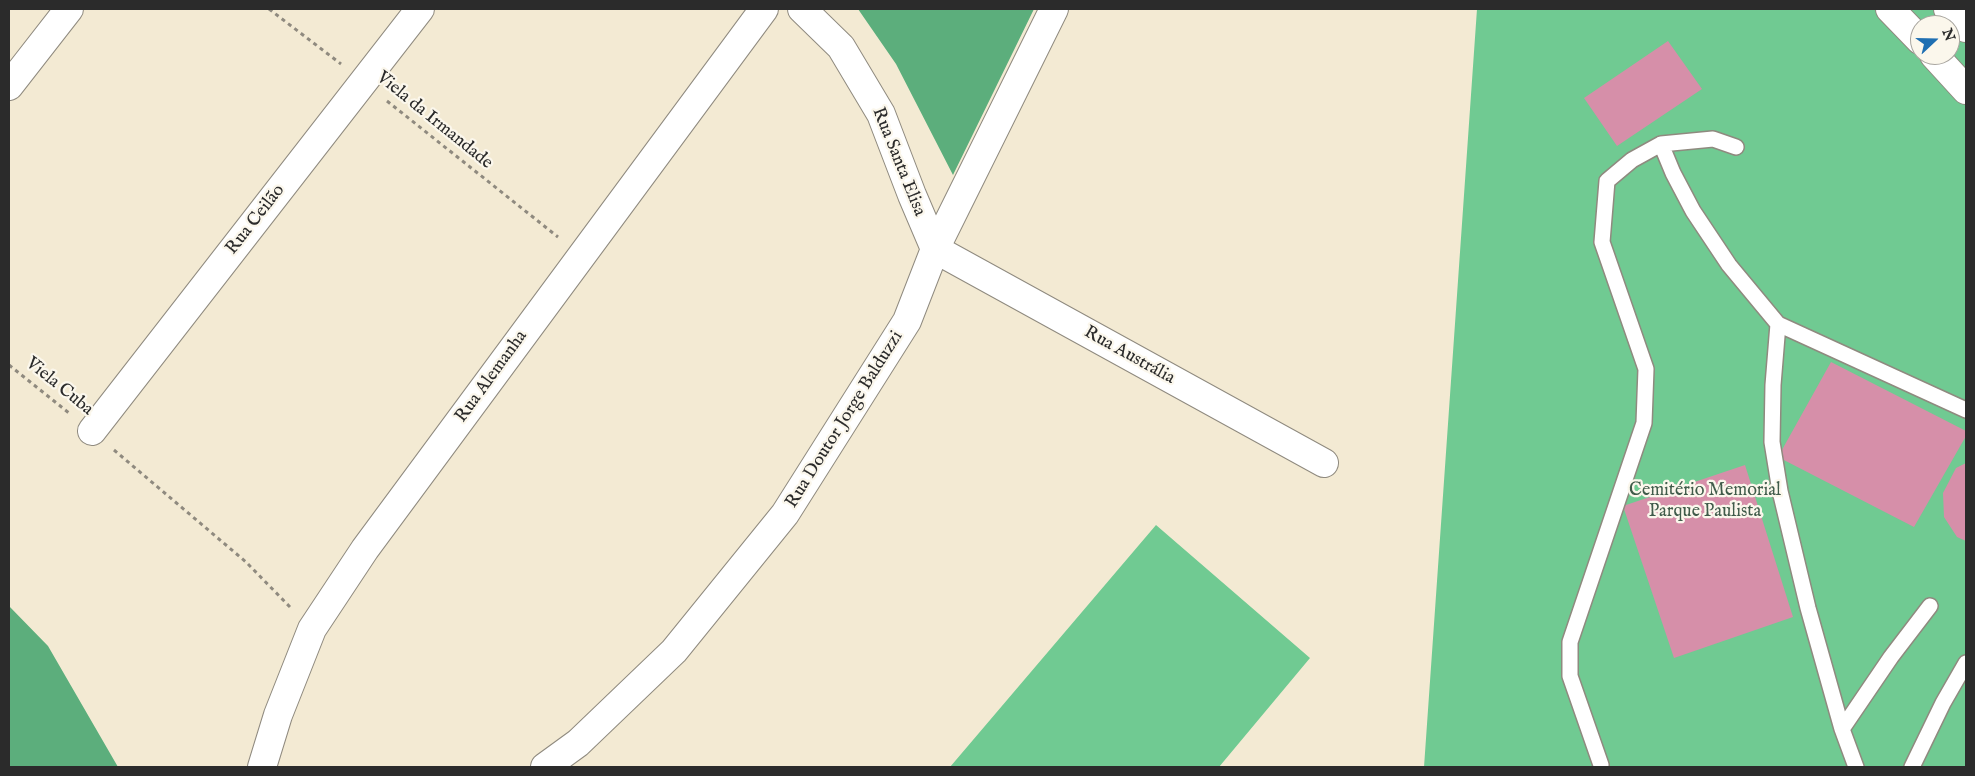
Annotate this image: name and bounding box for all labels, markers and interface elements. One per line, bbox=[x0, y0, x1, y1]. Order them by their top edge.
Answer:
north arrow bbox=[1910, 15, 1960, 65]
text: N bbox=[1937, 26, 1959, 44]
street label: Viela da Irmandade bbox=[371, 67, 497, 175]
street label: Rua Santa Elisa bbox=[866, 104, 930, 220]
street label: Rua Ceilão bbox=[222, 181, 290, 259]
street label: Rua Austrália bbox=[1080, 322, 1178, 390]
street label: Rua Alemanha bbox=[451, 327, 533, 427]
street label: Rua Doutor Jorge Balduzzi bbox=[782, 328, 908, 512]
street label: Viela Cuba bbox=[21, 353, 97, 421]
park label: Cemitério Memorial Parque Paulista bbox=[1629, 480, 1781, 522]

